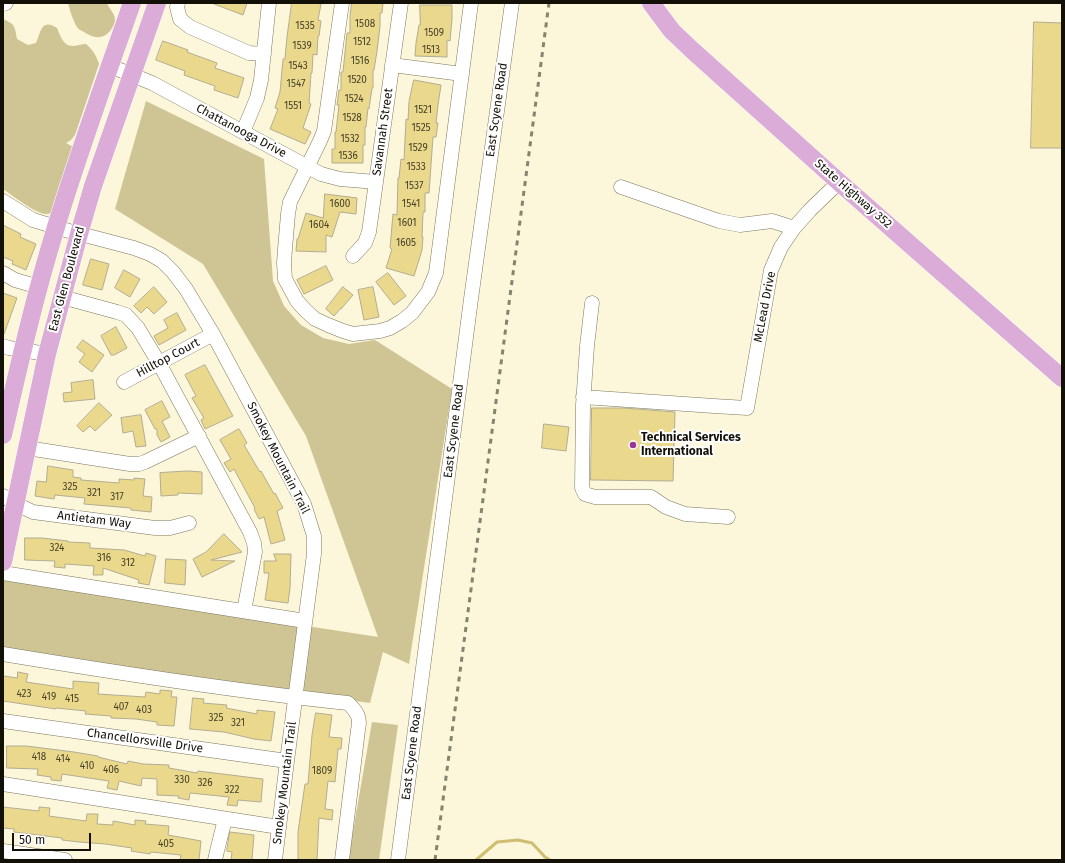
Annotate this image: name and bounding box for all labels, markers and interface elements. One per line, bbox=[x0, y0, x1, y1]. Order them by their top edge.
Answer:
house number: 1508 bbox=[355, 18, 375, 30]
house number: 1535 bbox=[295, 20, 315, 32]
house number: 1509 bbox=[424, 27, 444, 39]
house number: 1512 bbox=[353, 36, 371, 48]
house number: 1539 bbox=[292, 40, 312, 52]
house number: 1513 bbox=[422, 44, 440, 56]
house number: 1516 bbox=[351, 55, 369, 67]
house number: 1543 bbox=[288, 60, 308, 72]
street label: East Scyene Road bbox=[483, 62, 511, 158]
house number: 1520 bbox=[347, 74, 367, 86]
house number: 1547 bbox=[287, 78, 305, 90]
street label: Savannah Street bbox=[370, 87, 396, 177]
house number: 1524 bbox=[344, 93, 364, 105]
house number: 1551 bbox=[284, 100, 302, 112]
street label: Chattanooga Drive bbox=[193, 101, 289, 161]
house number: 1521 bbox=[414, 104, 432, 116]
house number: 1528 bbox=[342, 112, 362, 124]
house number: 1525 bbox=[411, 122, 431, 134]
house number: 1532 bbox=[340, 133, 360, 145]
house number: 1529 bbox=[408, 142, 428, 154]
house number: 1536 bbox=[338, 150, 358, 162]
street label: State Highway 352 bbox=[811, 157, 895, 231]
house number: 1533 bbox=[406, 161, 426, 173]
house number: 1537 bbox=[405, 180, 423, 192]
house number: 1600 bbox=[330, 198, 350, 210]
house number: 1541 bbox=[402, 198, 420, 210]
house number: 1601 bbox=[397, 217, 417, 229]
house number: 1604 bbox=[309, 219, 329, 231]
street label: East Glen Boulevard bbox=[46, 225, 88, 333]
house number: 1605 bbox=[396, 237, 416, 249]
street label: McLead Drive bbox=[751, 270, 779, 344]
street label: Hilltop Court bbox=[134, 335, 202, 381]
street label: East Scyene Road bbox=[441, 383, 467, 479]
street label: Smokey Mountain Trail bbox=[244, 400, 312, 516]
place label: Technical Services International bbox=[641, 431, 741, 459]
marker: Technical Services International bbox=[628, 440, 638, 450]
house number: 325 bbox=[63, 481, 77, 493]
house number: 321 bbox=[87, 487, 101, 499]
house number: 317 bbox=[110, 491, 124, 503]
street label: Antietam Way bbox=[56, 508, 132, 532]
house number: 324 bbox=[50, 542, 64, 554]
house number: 316 bbox=[97, 552, 111, 564]
house number: 312 bbox=[121, 557, 135, 569]
house number: 423 bbox=[16, 688, 32, 700]
house number: 419 bbox=[42, 691, 56, 703]
house number: 415 bbox=[65, 693, 79, 705]
house number: 407 bbox=[113, 701, 129, 713]
house number: 403 bbox=[136, 704, 152, 716]
street label: East Scyene Road bbox=[399, 705, 425, 801]
house number: 325 bbox=[209, 712, 223, 724]
house number: 321 bbox=[231, 717, 245, 729]
street label: Smokey Mountain Trail bbox=[270, 721, 300, 845]
street label: Chancellorsville Drive bbox=[86, 726, 204, 756]
house number: 418 bbox=[32, 751, 46, 763]
house number: 414 bbox=[56, 753, 70, 765]
house number: 410 bbox=[80, 760, 94, 772]
house number: 406 bbox=[103, 764, 119, 776]
house number: 1809 bbox=[312, 765, 332, 777]
house number: 330 bbox=[174, 774, 190, 786]
house number: 326 bbox=[197, 777, 213, 789]
house number: 322 bbox=[225, 784, 239, 796]
scale bar bbox=[14, 825, 93, 851]
text: 50 m bbox=[19, 833, 45, 847]
house number: 405 bbox=[158, 838, 174, 850]

